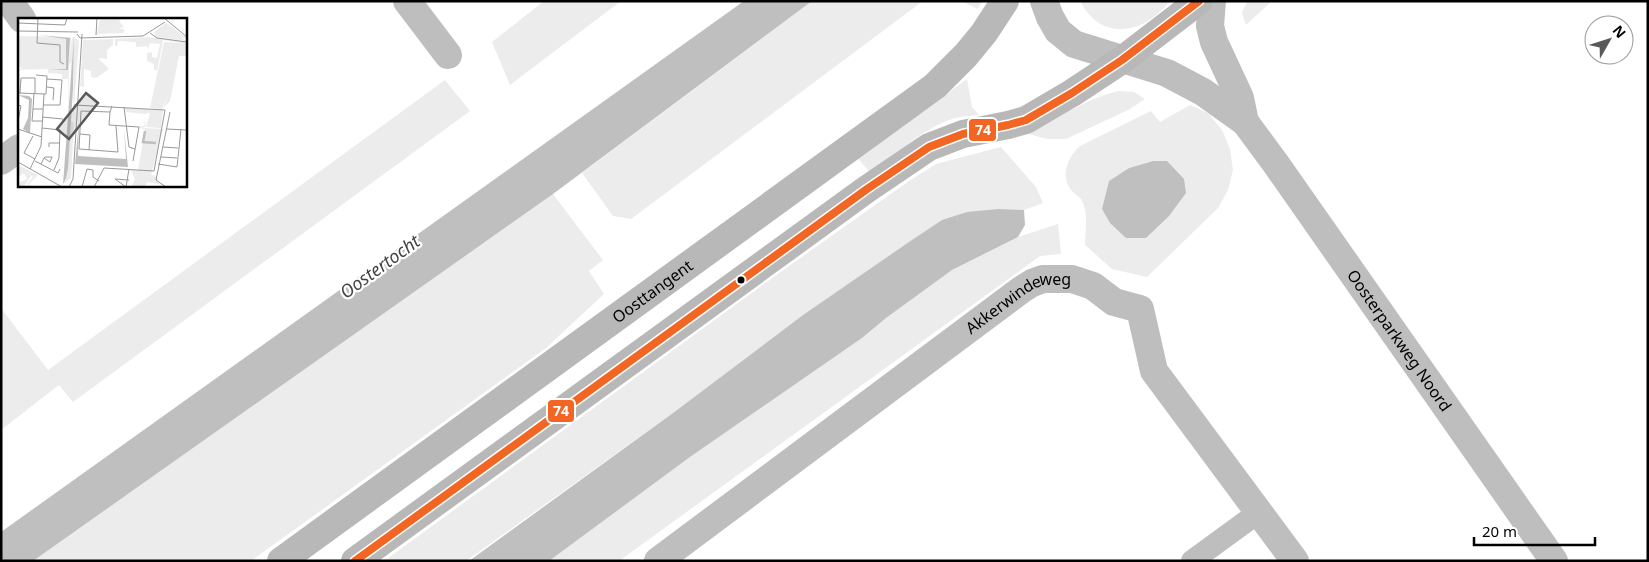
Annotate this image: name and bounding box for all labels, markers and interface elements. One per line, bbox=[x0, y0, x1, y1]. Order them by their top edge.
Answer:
north arrow bbox=[1584, 15, 1634, 65]
inset map bbox=[18, 18, 186, 186]
text: N bbox=[1609, 21, 1630, 42]
line badge: 74 bbox=[968, 118, 997, 142]
text: 74 bbox=[975, 120, 991, 139]
water label: Oostertocht bbox=[334, 228, 425, 303]
street label: Oosttangent bbox=[608, 254, 697, 328]
street label: Oosterparkweg Noord bbox=[1342, 265, 1457, 416]
street label: Akkerwindeweg bbox=[961, 268, 1071, 339]
unlabelled marker bbox=[736, 275, 746, 285]
line badge: 74 bbox=[547, 399, 575, 423]
text: 74 bbox=[553, 401, 569, 420]
scale bar bbox=[1474, 514, 1595, 546]
text: 20 m bbox=[1482, 521, 1517, 541]

